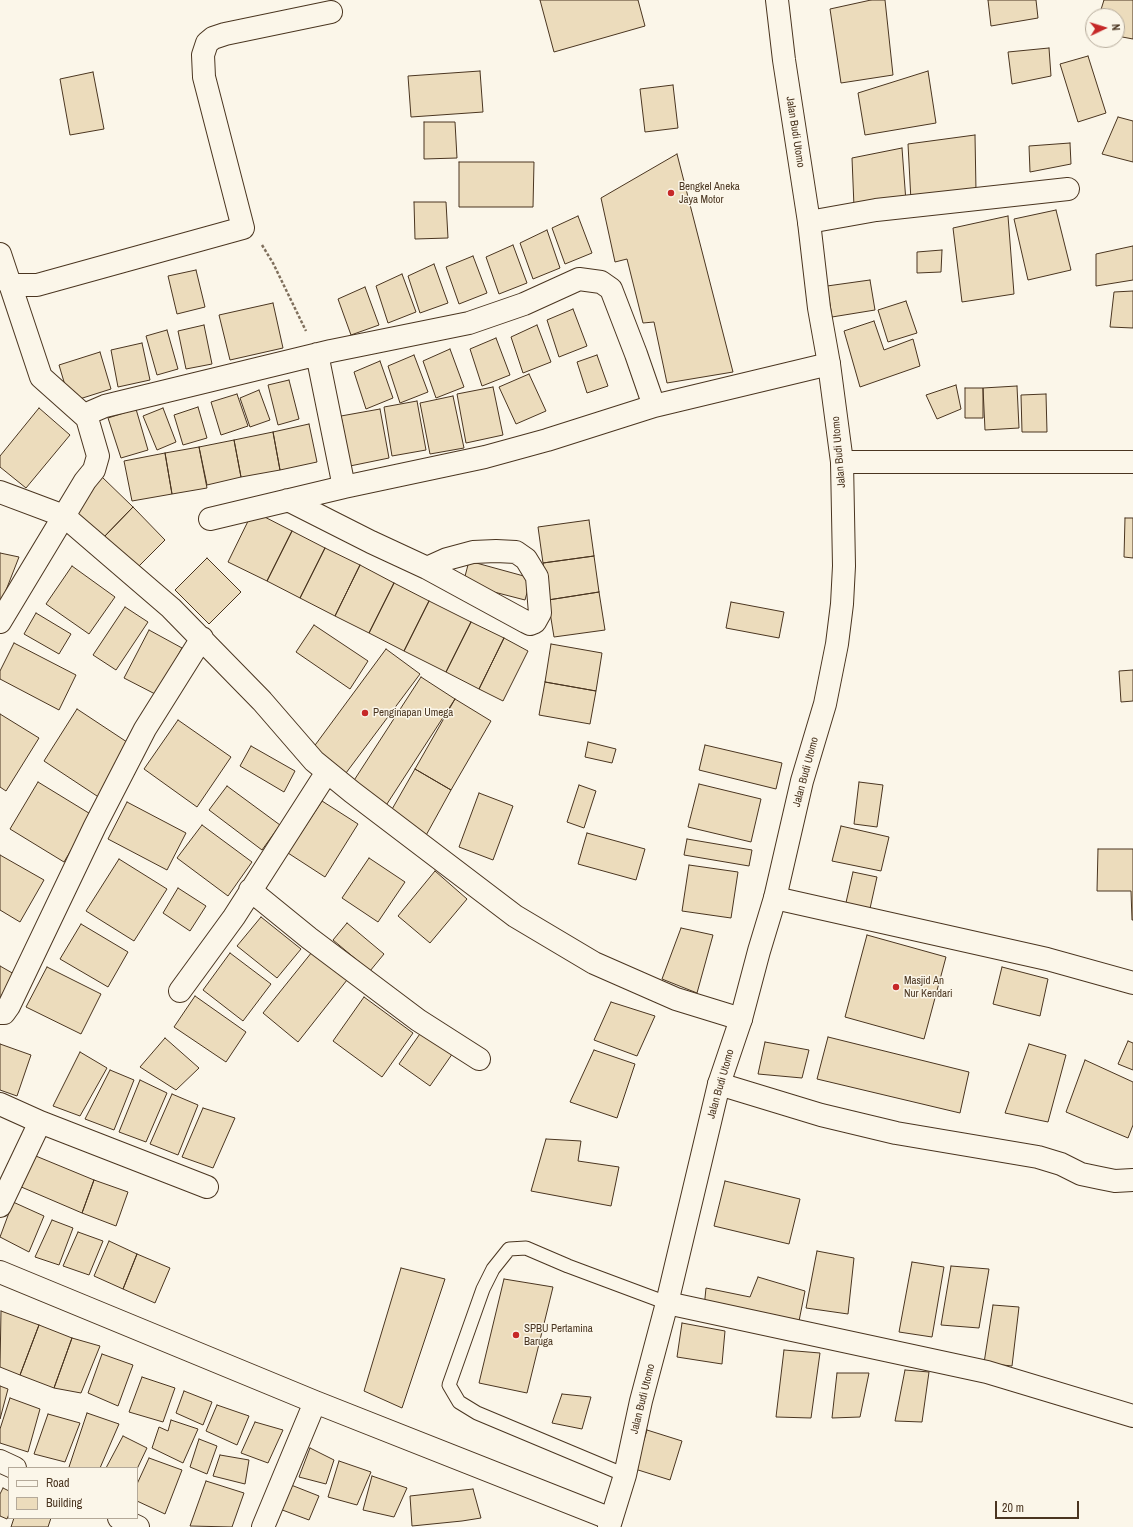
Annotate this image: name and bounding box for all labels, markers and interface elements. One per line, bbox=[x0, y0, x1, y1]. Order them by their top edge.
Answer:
north arrow bbox=[1085, 8, 1125, 48]
text: N bbox=[1109, 23, 1123, 31]
street label: Jalan Budi Utomo bbox=[783, 96, 807, 168]
place label: Bengkel Aneka Jaya Motor bbox=[679, 180, 740, 206]
marker: Bengkel Aneka Jaya Motor bbox=[666, 188, 676, 198]
street label: Jalan Budi Utomo bbox=[829, 416, 849, 488]
place label: Penginapan Umega bbox=[373, 706, 453, 720]
marker: Penginapan Umega bbox=[360, 708, 370, 718]
street label: Jalan Budi Utomo bbox=[790, 736, 822, 808]
place label: Masjid An Nur Kendari bbox=[904, 974, 953, 1000]
marker: Masjid An Nur Kendari bbox=[891, 982, 901, 992]
street label: Jalan Budi Utomo bbox=[705, 1048, 737, 1120]
place label: SPBU Pertamina Baruga bbox=[524, 1322, 593, 1348]
marker: SPBU Pertamina Baruga bbox=[511, 1330, 521, 1340]
street label: Jalan Budi Utomo bbox=[628, 1363, 658, 1435]
legend bbox=[8, 1467, 138, 1519]
text: Road bbox=[46, 1475, 70, 1491]
scale bar bbox=[997, 1493, 1081, 1519]
text: Building bbox=[46, 1495, 82, 1511]
text: 20 m bbox=[1002, 1500, 1024, 1516]

